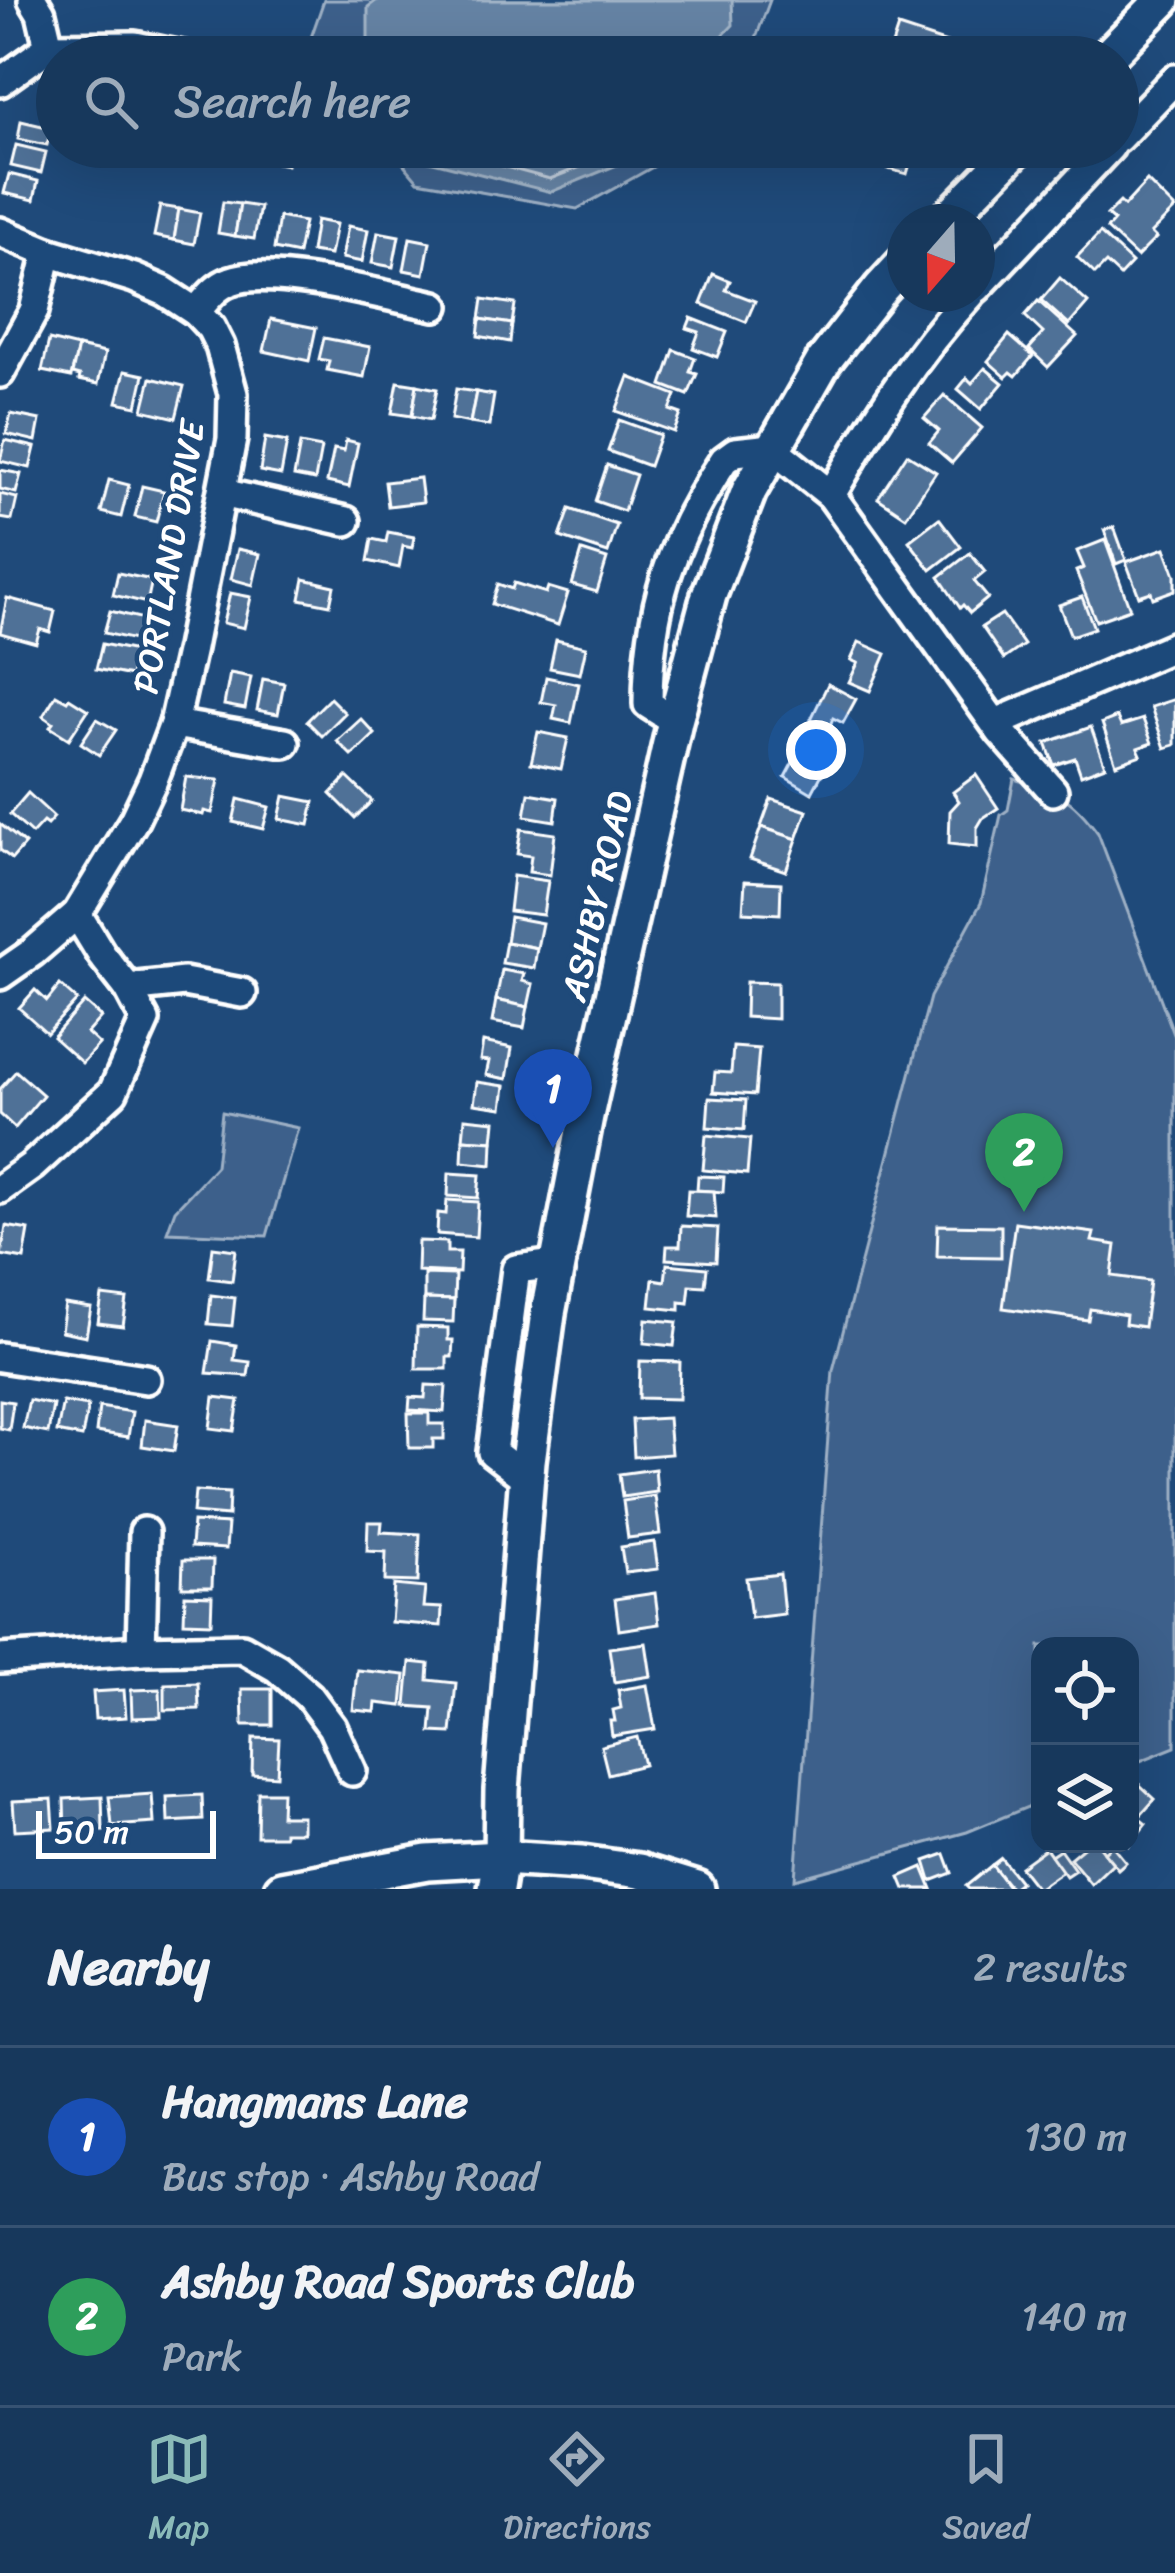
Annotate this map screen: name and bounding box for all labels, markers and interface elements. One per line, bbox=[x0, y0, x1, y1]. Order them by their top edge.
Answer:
search box bbox=[36, 36, 1139, 168]
text: Search here bbox=[174, 62, 411, 142]
icon: search bbox=[78, 69, 144, 135]
north arrow bbox=[887, 204, 995, 312]
street label: PORTLAND DRIVE bbox=[113, 413, 225, 699]
your location bbox=[786, 720, 846, 780]
street label: ASHBY ROAD bbox=[541, 785, 652, 1009]
pin: 1 bbox=[514, 1049, 592, 1148]
pin: 2 bbox=[985, 1113, 1063, 1212]
map controls bbox=[1031, 1637, 1139, 1853]
button: locate bbox=[1031, 1637, 1139, 1745]
button: layers bbox=[1031, 1745, 1139, 1853]
text: 50 m bbox=[54, 1803, 129, 1861]
scale bar bbox=[36, 1805, 216, 1858]
text: Nearby bbox=[48, 1922, 209, 2012]
text: 2 results bbox=[973, 1933, 1127, 2002]
text: Hangmans Lane bbox=[162, 2062, 468, 2142]
text: 1 bbox=[79, 2102, 95, 2171]
text: 130 m bbox=[1024, 2102, 1127, 2171]
text: Bus stop · Ashby Road bbox=[162, 2142, 539, 2211]
text: Ashby Road Sports Club bbox=[162, 2242, 635, 2322]
text: 2 bbox=[76, 2282, 98, 2351]
text: 140 m bbox=[1021, 2282, 1127, 2351]
text: Park bbox=[162, 2322, 242, 2391]
tab: Map bbox=[146, 2426, 212, 2556]
tab: Directions bbox=[503, 2426, 651, 2556]
tab: Saved bbox=[942, 2426, 1029, 2556]

